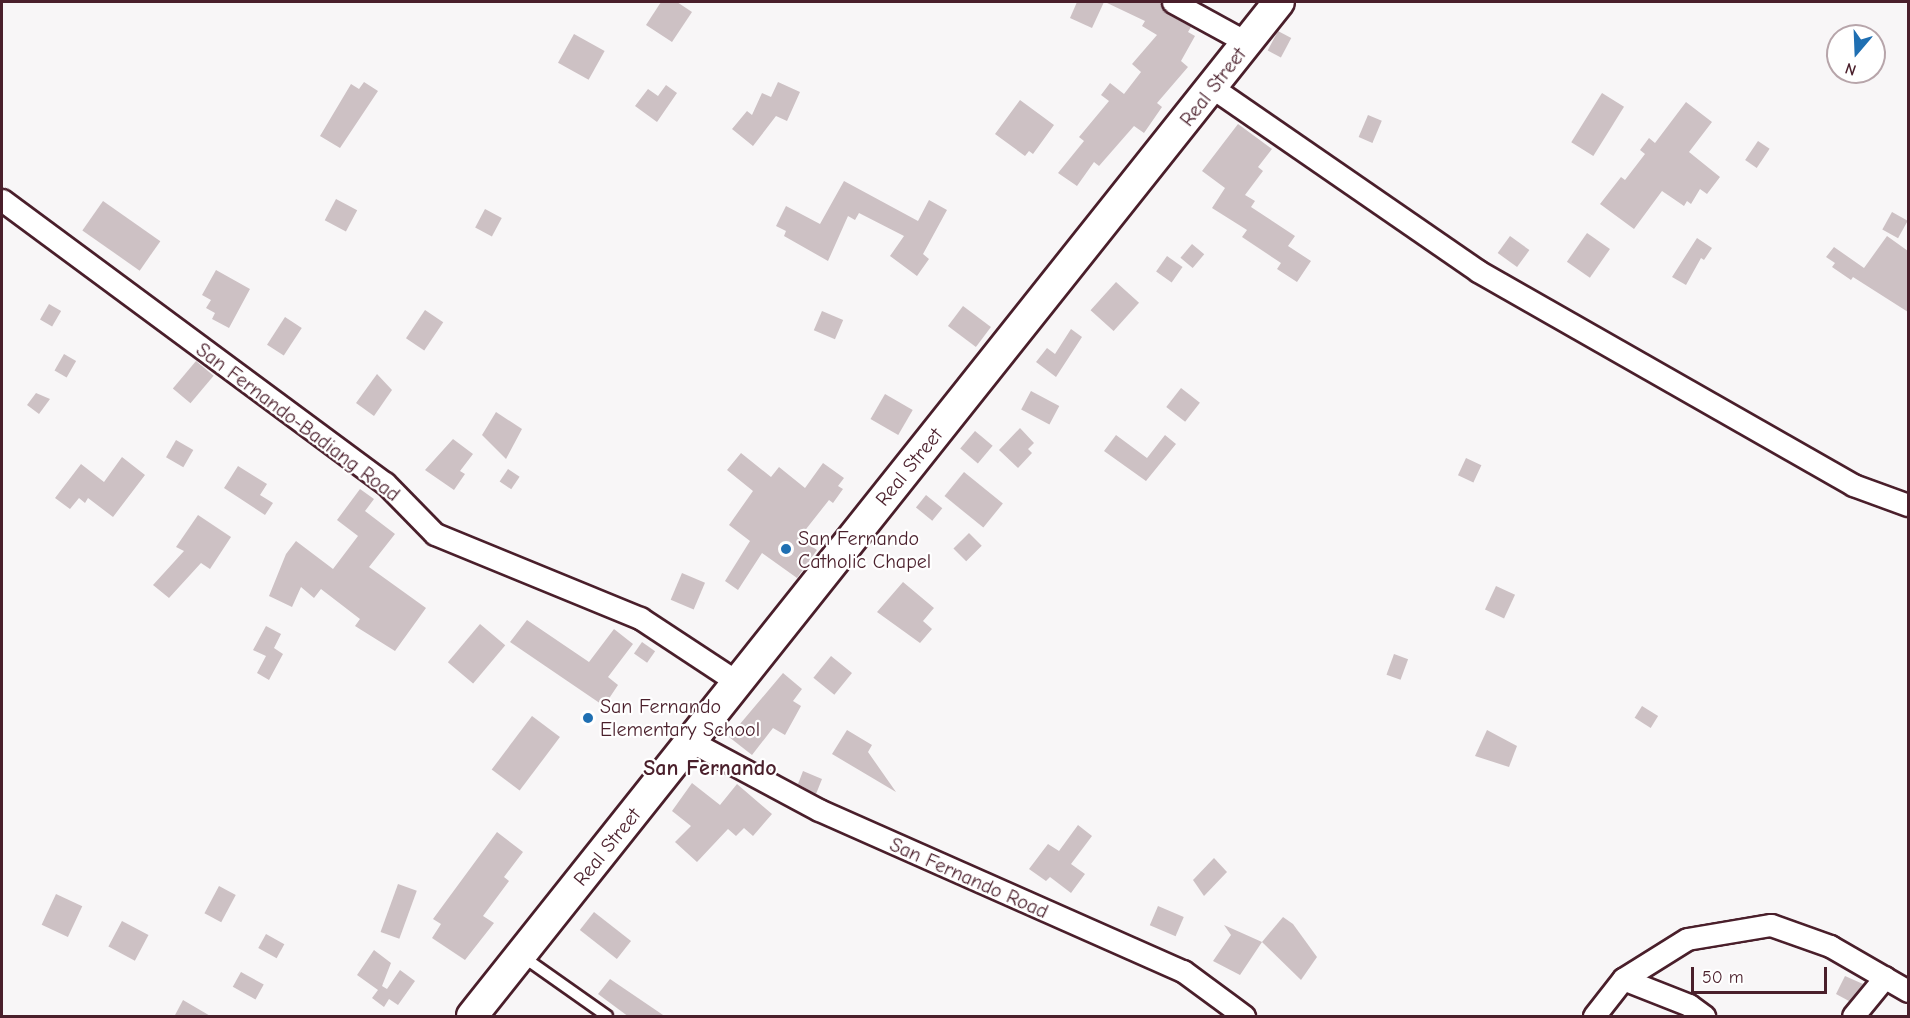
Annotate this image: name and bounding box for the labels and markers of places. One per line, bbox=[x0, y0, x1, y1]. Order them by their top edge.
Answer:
place label: San Fernando Catholic Chapel bbox=[798, 526, 931, 573]
marker: San Fernando Catholic Chapel bbox=[779, 542, 793, 556]
place label: San Fernando Elementary School bbox=[600, 694, 760, 741]
marker: San Fernando Elementary School bbox=[581, 711, 595, 725]

